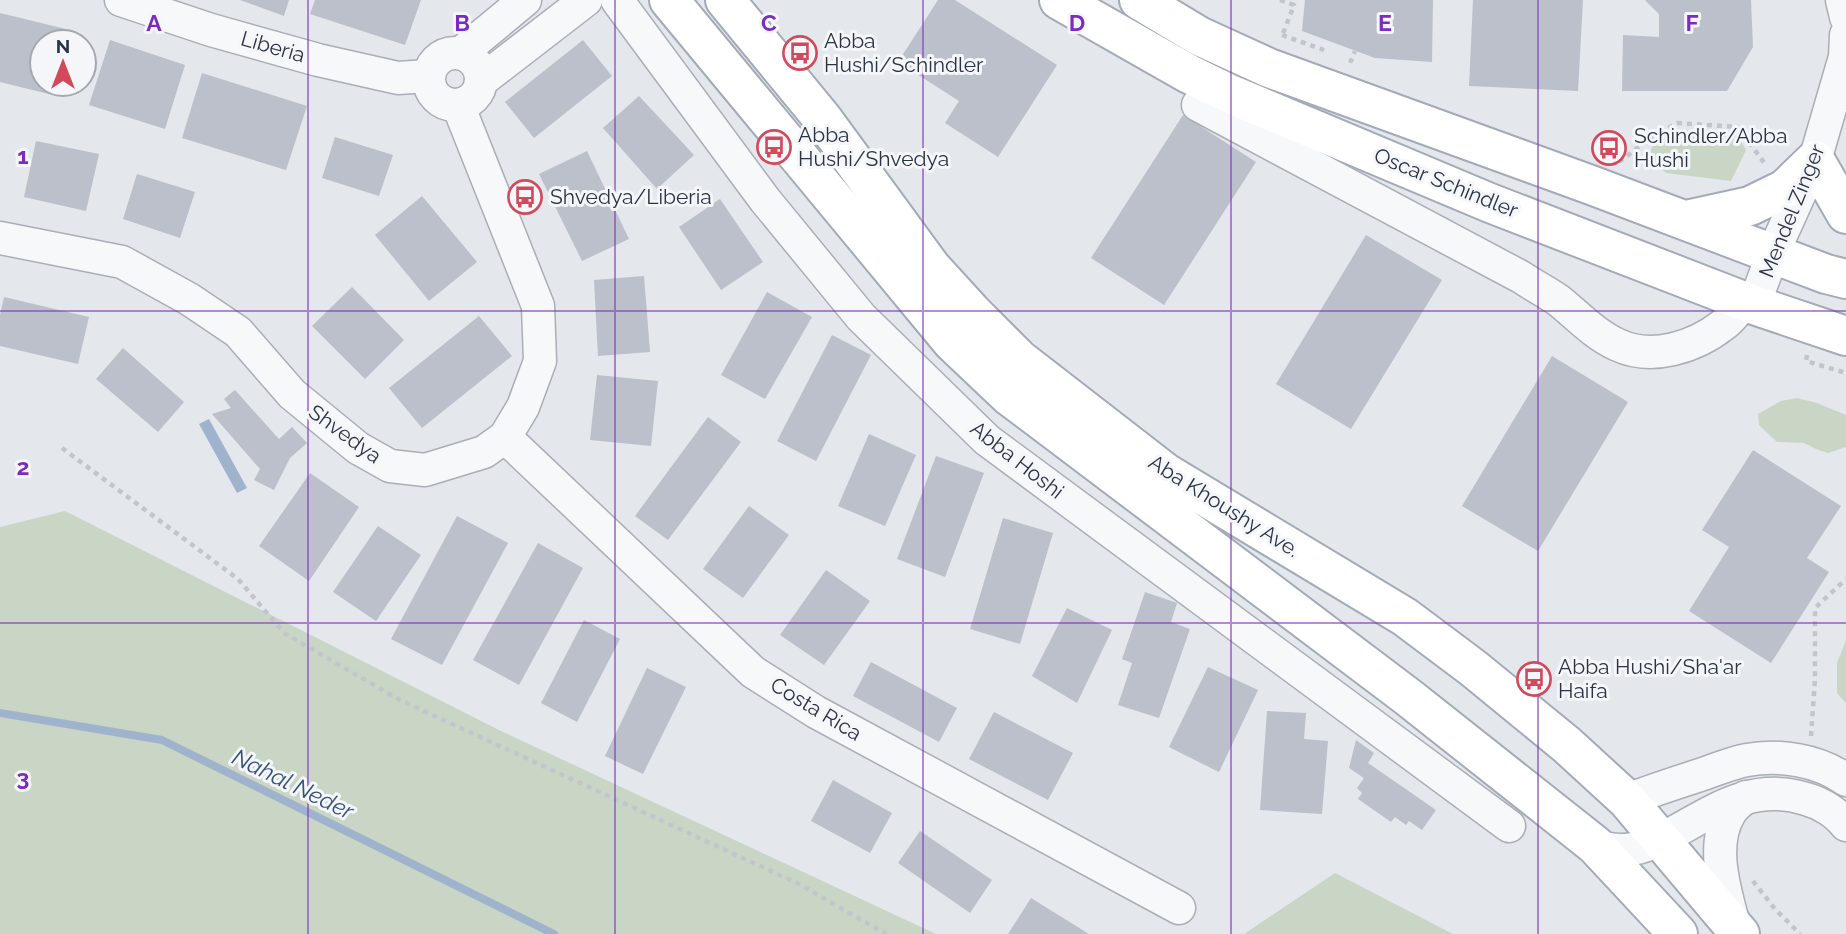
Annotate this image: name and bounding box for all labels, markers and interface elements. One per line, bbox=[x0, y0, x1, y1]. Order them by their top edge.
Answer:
text: A bbox=[146, 9, 162, 36]
text: B bbox=[454, 9, 470, 36]
text: C bbox=[761, 9, 777, 36]
text: D bbox=[1069, 9, 1085, 36]
text: E bbox=[1378, 9, 1392, 36]
text: F bbox=[1685, 9, 1699, 36]
street label: Liberia bbox=[238, 25, 308, 68]
north arrow bbox=[28, 28, 98, 98]
place label: Abba Hushi/Schindler bbox=[824, 28, 984, 77]
bus stop icon: Abba Hushi/Schindler bbox=[781, 34, 819, 72]
text: N bbox=[56, 35, 70, 57]
place label: Abba Hushi/Shvedya bbox=[798, 122, 949, 171]
place label: Schindler/Abba Hushi bbox=[1634, 123, 1787, 172]
bus stop icon: Abba Hushi/Shvedya bbox=[755, 128, 793, 166]
bus stop icon: Schindler/Abba Hushi bbox=[1590, 129, 1628, 167]
street label: Mendel Zinger bbox=[1753, 140, 1830, 281]
text: 1 bbox=[17, 142, 29, 169]
street label: Oscar Schindler bbox=[1371, 142, 1522, 223]
bus stop icon: Shvedya/Liberia bbox=[506, 178, 544, 216]
place label: Shvedya/Liberia bbox=[550, 184, 712, 209]
street label: Shvedya bbox=[304, 399, 386, 468]
street label: Abba Hoshi bbox=[966, 415, 1069, 504]
street label: Aba Khoushy Ave. bbox=[1144, 449, 1304, 562]
text: 2 bbox=[17, 453, 29, 480]
place label: Abba Hushi/Sha'ar Haifa bbox=[1558, 654, 1742, 703]
bus stop icon: Abba Hushi/Sha'ar Haifa bbox=[1515, 660, 1553, 698]
street label: Costa Rica bbox=[766, 672, 866, 746]
water label: Nahal Neder bbox=[228, 743, 359, 825]
text: 3 bbox=[17, 764, 29, 791]

